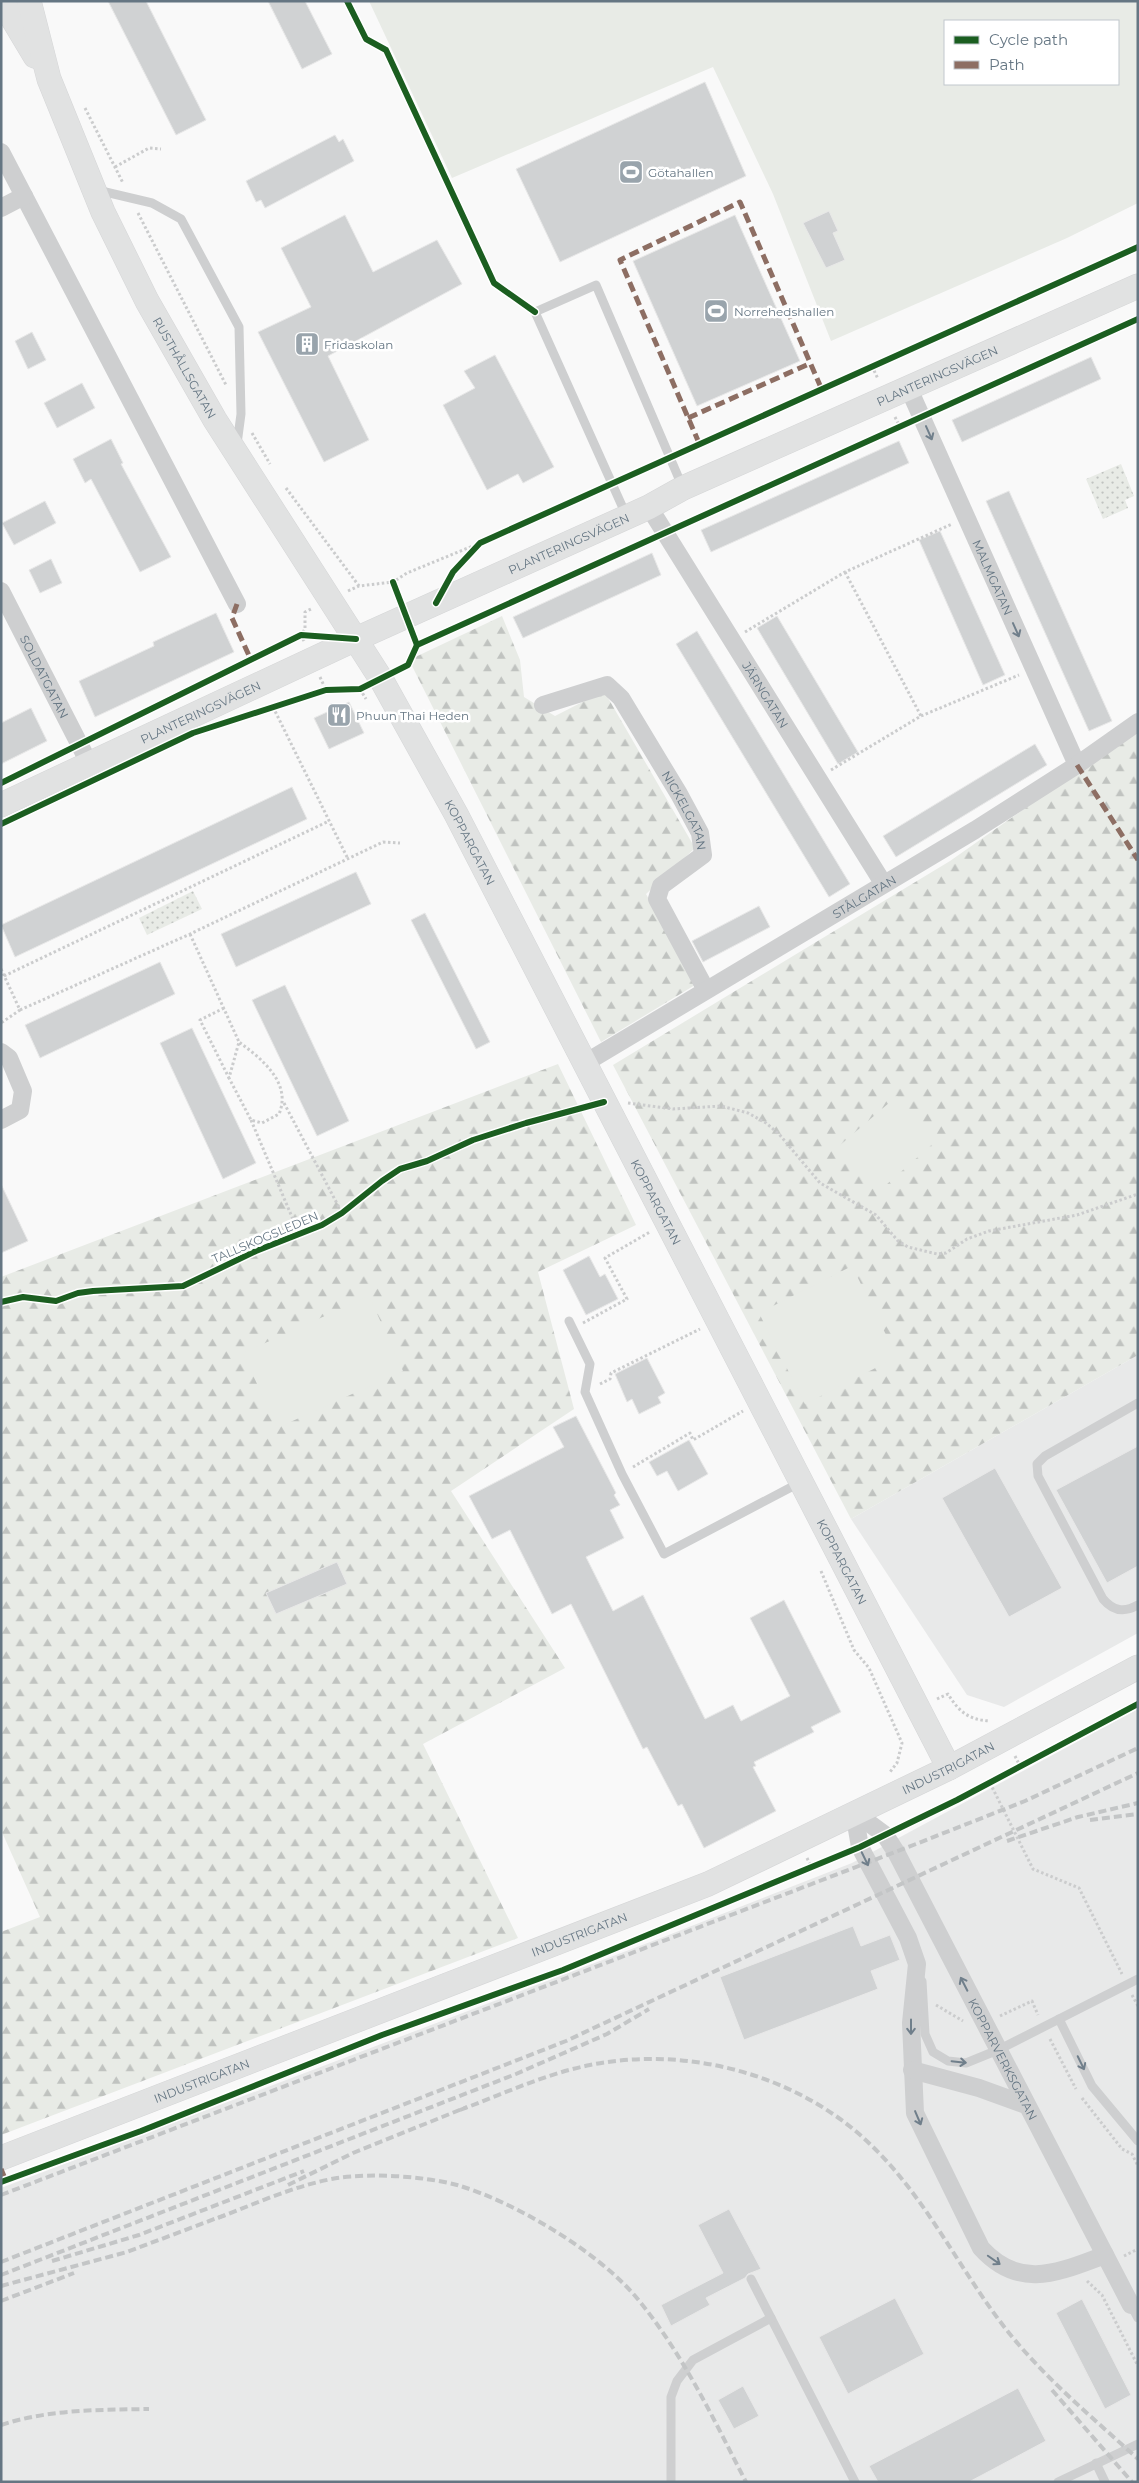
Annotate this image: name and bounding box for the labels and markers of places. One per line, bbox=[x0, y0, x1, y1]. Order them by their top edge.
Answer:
sports icon: Götahallen bbox=[618, 159, 644, 185]
place label: Götahallen bbox=[648, 165, 714, 180]
sports icon: Norrehedshallen bbox=[703, 298, 729, 324]
place label: Norrehedshallen bbox=[734, 304, 834, 319]
building icon: Fridaskolan bbox=[294, 331, 320, 357]
place label: Fridaskolan bbox=[324, 337, 393, 352]
restaurant icon: Phuun Thai Heden bbox=[326, 702, 352, 728]
place label: Phuun Thai Heden bbox=[356, 708, 469, 723]

